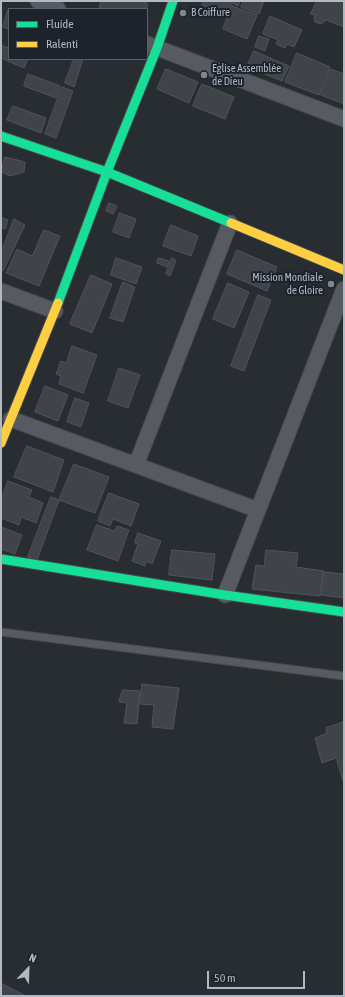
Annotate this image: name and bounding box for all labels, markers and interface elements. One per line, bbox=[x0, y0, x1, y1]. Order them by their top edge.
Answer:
place label: B Coiffure bbox=[191, 6, 230, 20]
legend bbox=[8, 8, 148, 60]
marker: B Coiffure bbox=[178, 8, 188, 18]
text: Fluide bbox=[46, 17, 74, 31]
text: Ralenti bbox=[46, 37, 78, 51]
place label: Eglise Assemblée de Dieu bbox=[212, 62, 281, 88]
marker: Eglise Assemblée de Dieu bbox=[199, 70, 209, 80]
place label: Mission Mondiale de Gloire bbox=[252, 271, 323, 297]
marker: Mission Mondiale de Gloire bbox=[326, 279, 336, 289]
north arrow bbox=[8, 949, 48, 989]
text: N bbox=[27, 951, 38, 965]
scale bar bbox=[209, 963, 307, 989]
text: 50 m bbox=[214, 971, 236, 985]

